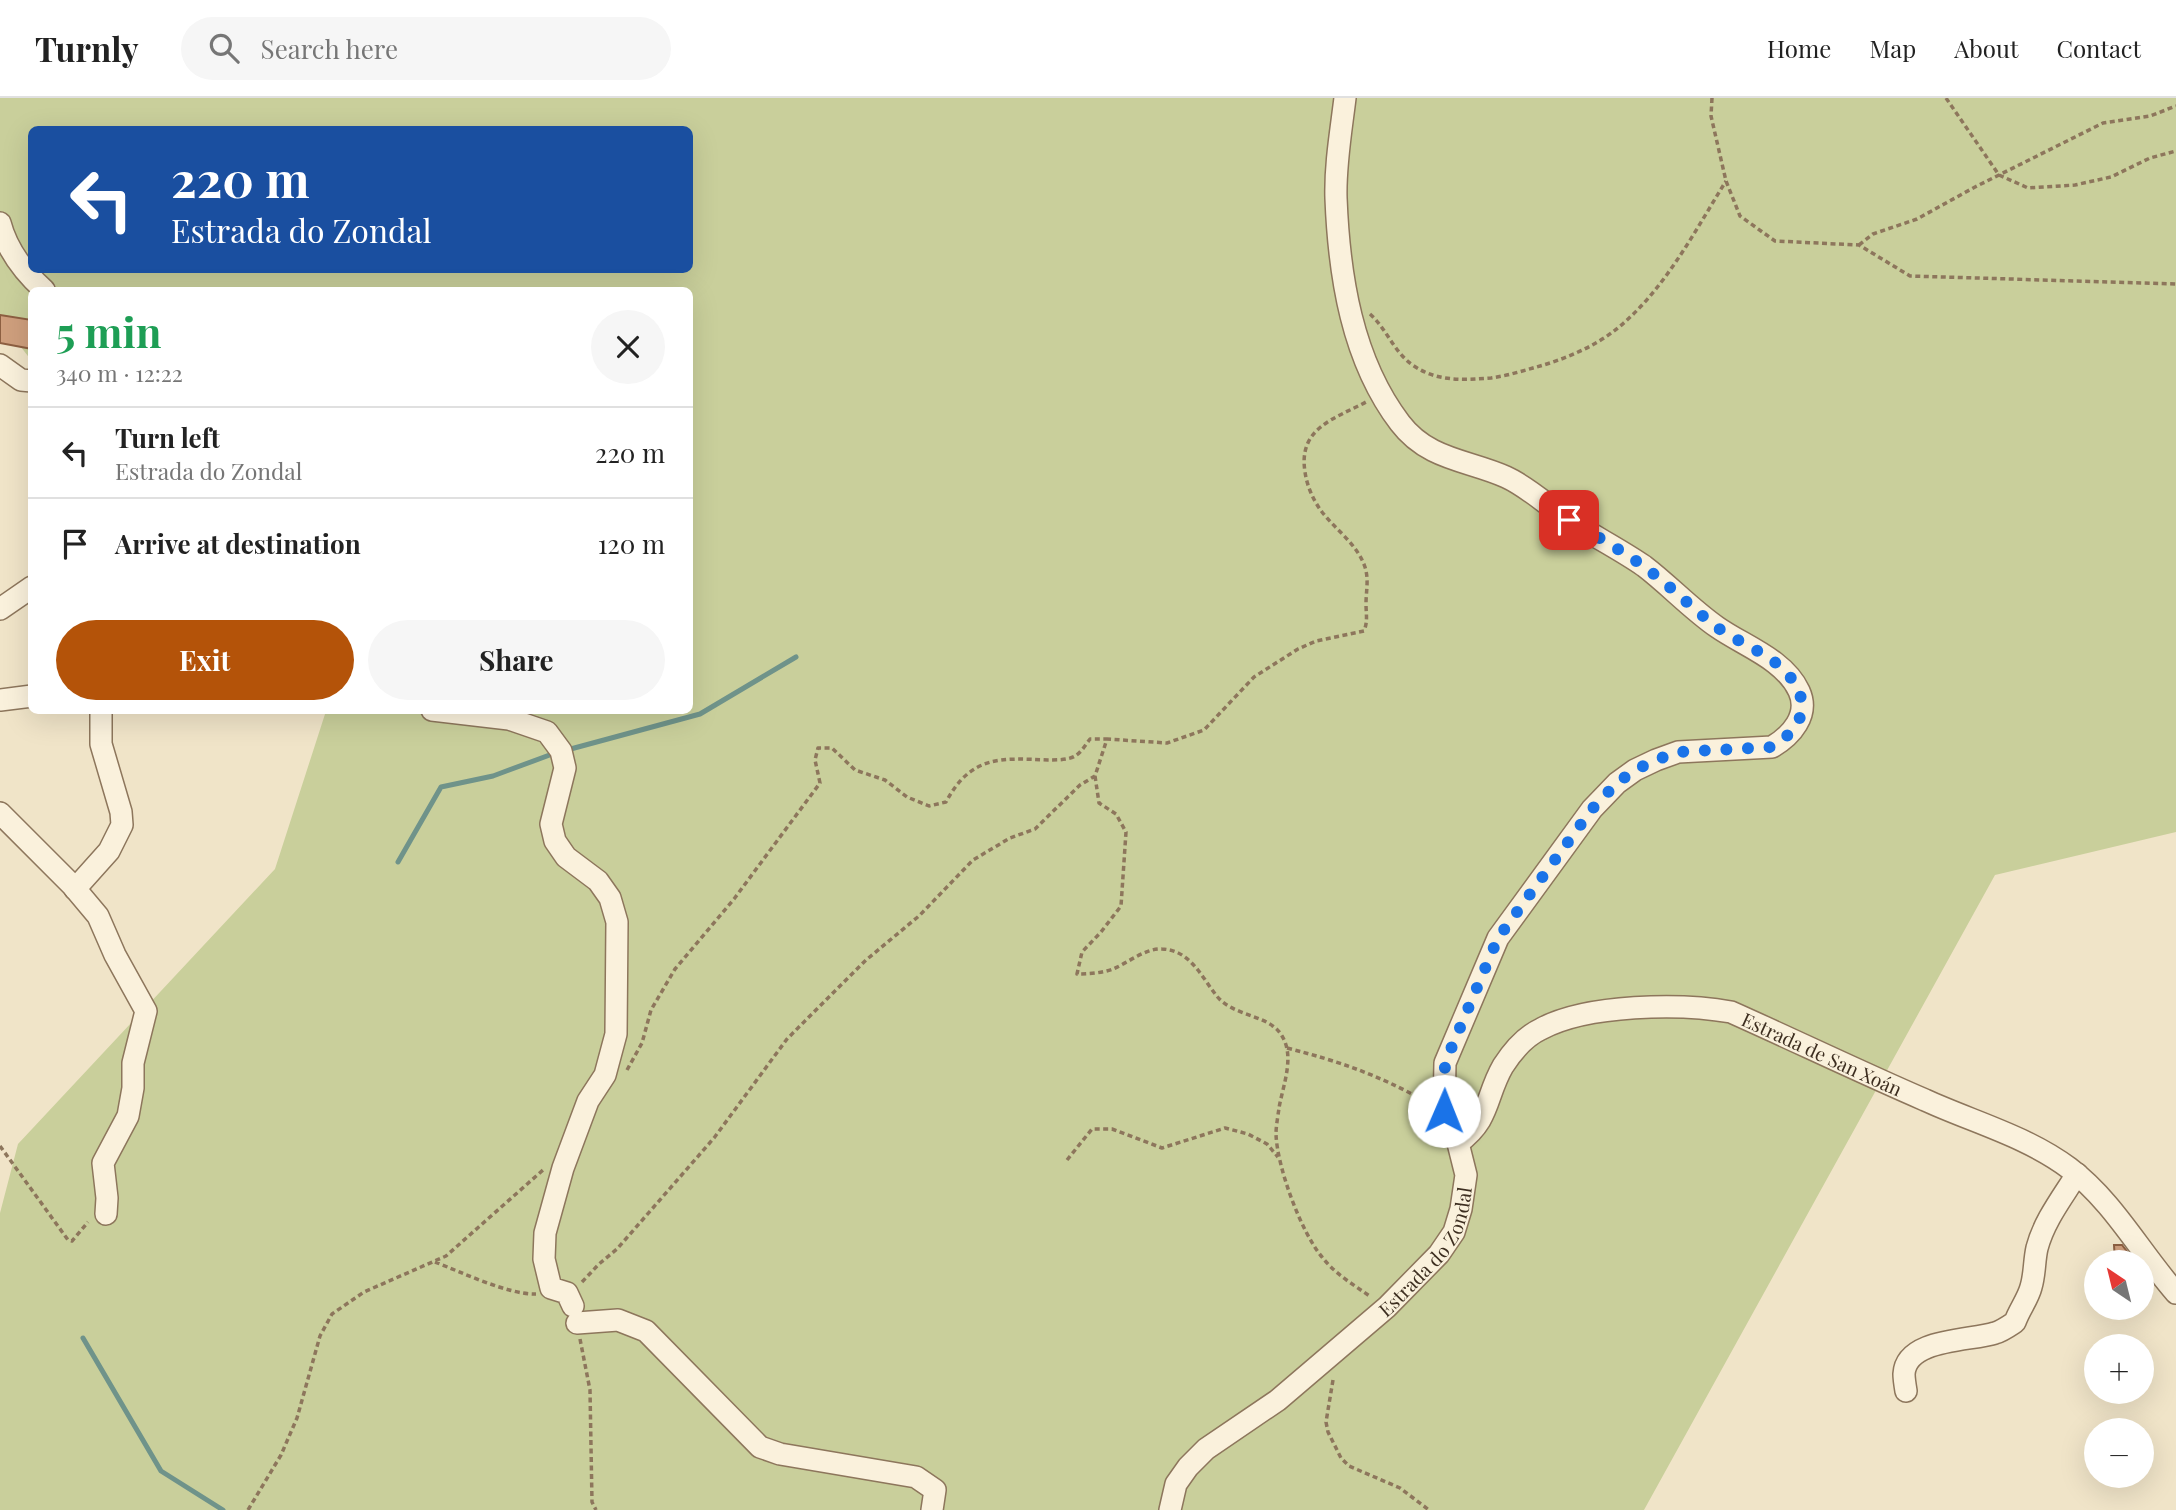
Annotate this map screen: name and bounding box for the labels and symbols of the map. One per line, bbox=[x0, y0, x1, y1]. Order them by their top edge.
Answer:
pin bbox=[1539, 490, 1599, 550]
street label: Estrada de San Xoán bbox=[1738, 1006, 1907, 1102]
position arrow bbox=[1407, 1074, 1481, 1148]
street label: Estrada do Zondal bbox=[1373, 1185, 1477, 1322]
north arrow bbox=[2084, 1250, 2154, 1320]

